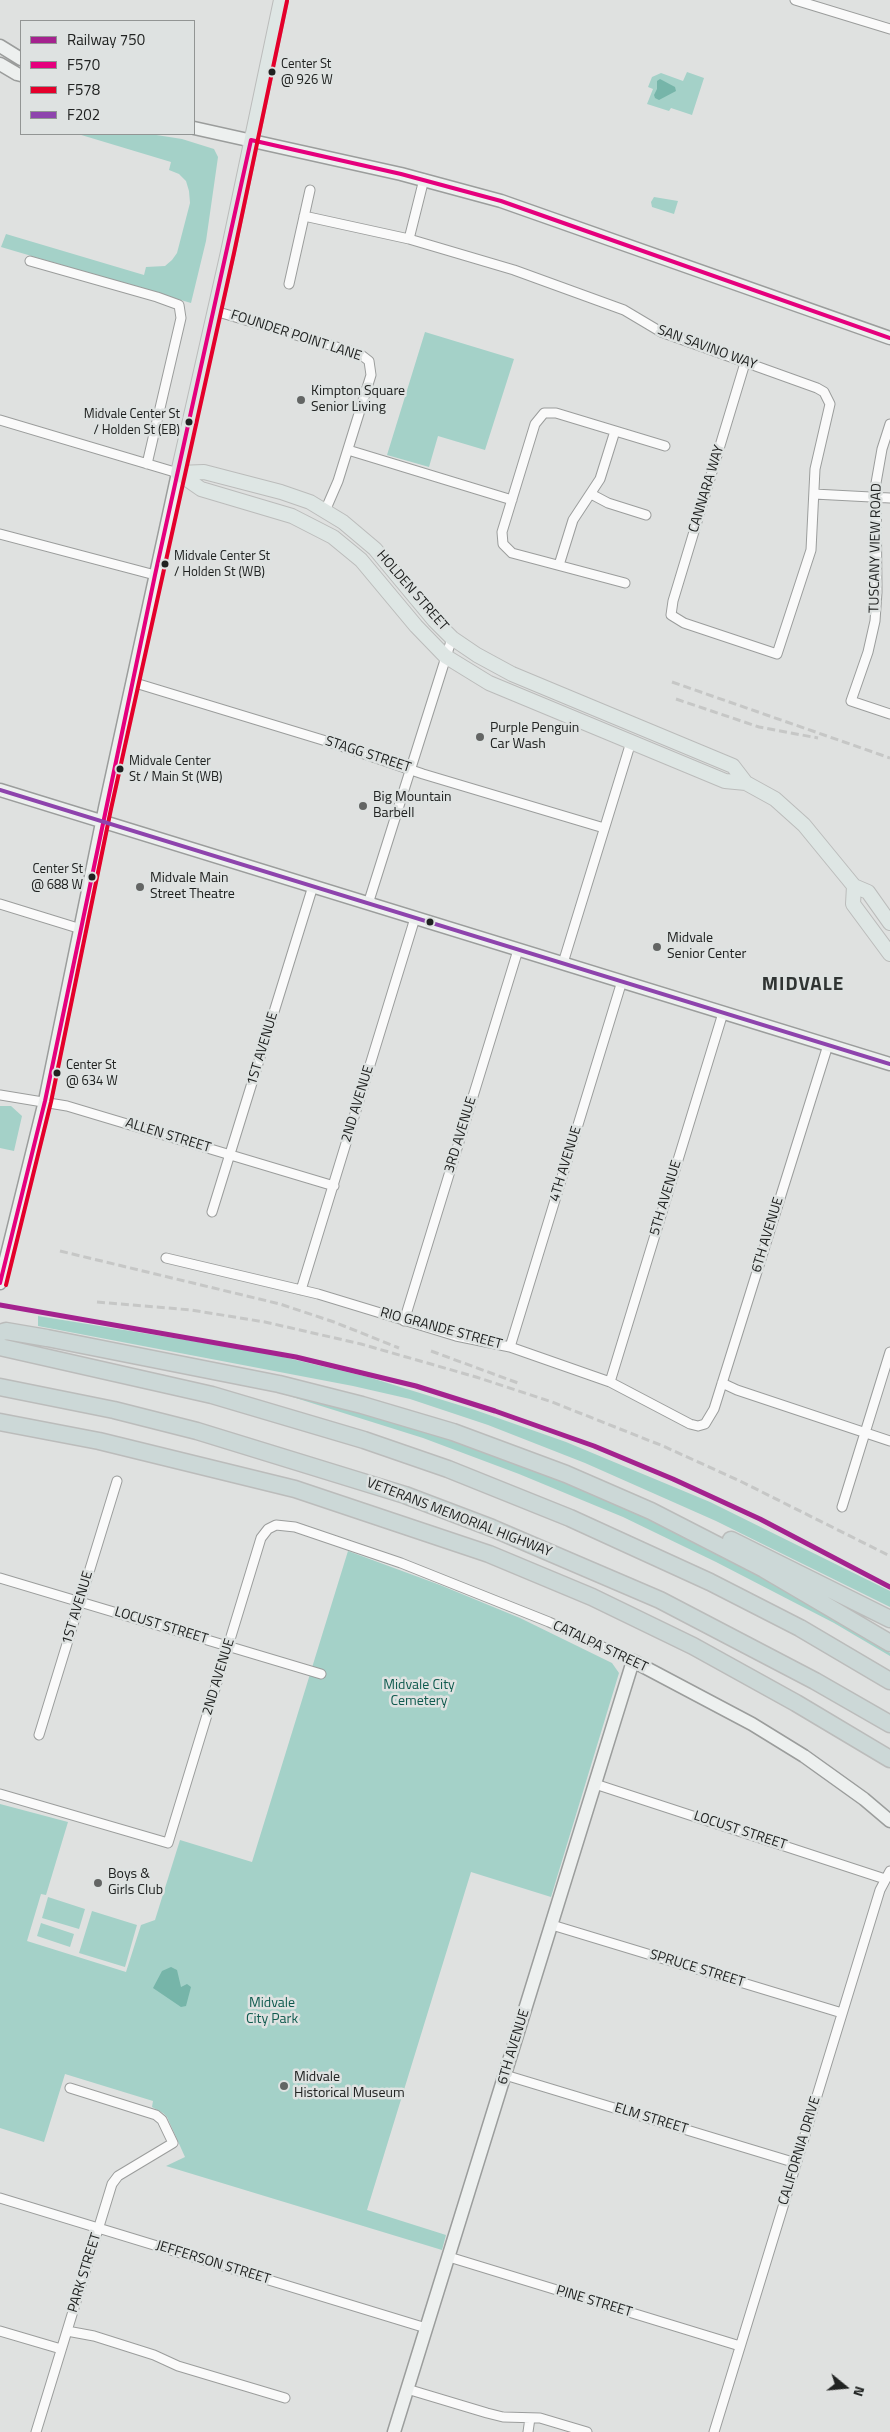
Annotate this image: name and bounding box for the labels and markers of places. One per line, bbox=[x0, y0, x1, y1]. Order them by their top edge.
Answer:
place label: Center St @ 926 W bbox=[281, 57, 333, 88]
marker: Center St @ 926 W bbox=[267, 67, 277, 77]
place label: Kimpton Square Senior Living bbox=[311, 384, 405, 417]
marker: Kimpton Square Senior Living bbox=[295, 394, 307, 406]
place label: Midvale Center St / Holden St (EB) bbox=[84, 407, 180, 438]
marker: Midvale Center St / Holden St (EB) bbox=[184, 417, 194, 427]
place label: Midvale Center St / Holden St (WB) bbox=[174, 549, 270, 580]
marker: Midvale Center St / Holden St (WB) bbox=[160, 559, 170, 569]
place label: Purple Penguin Car Wash bbox=[490, 721, 579, 754]
marker: Purple Penguin Car Wash bbox=[474, 731, 486, 743]
place label: Midvale Center St / Main St (WB) bbox=[129, 754, 222, 785]
marker: Midvale Center St / Main St (WB) bbox=[115, 764, 125, 774]
place label: Big Mountain Barbell bbox=[373, 790, 451, 822]
marker: Big Mountain Barbell bbox=[357, 800, 369, 812]
place label: Center St @ 688 W bbox=[31, 862, 83, 893]
place label: Midvale Main Street Theatre bbox=[150, 871, 235, 904]
marker: Center St @ 688 W bbox=[87, 872, 97, 882]
marker: Midvale Main Street Theatre bbox=[134, 881, 146, 893]
unlabelled marker bbox=[425, 917, 435, 927]
place label: Midvale Senior Center bbox=[667, 931, 746, 964]
marker: Midvale Senior Center bbox=[651, 941, 663, 953]
place label: Center St @ 634 W bbox=[66, 1058, 118, 1089]
marker: Center St @ 634 W bbox=[52, 1068, 62, 1078]
place label: Boys & Girls Club bbox=[108, 1867, 163, 1900]
marker: Boys & Girls Club bbox=[92, 1877, 104, 1889]
place label: Midvale Historical Museum bbox=[294, 2070, 405, 2102]
marker: Midvale Historical Museum bbox=[278, 2080, 290, 2092]

